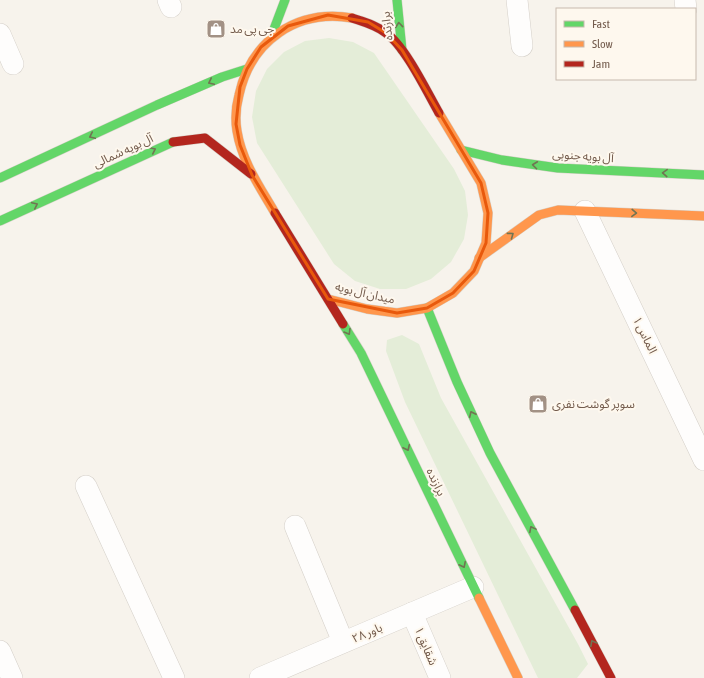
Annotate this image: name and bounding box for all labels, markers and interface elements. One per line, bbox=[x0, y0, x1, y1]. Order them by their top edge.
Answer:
legend bbox=[556, 8, 696, 80]
street label: برازنده bbox=[379, 11, 396, 41]
text: Fast bbox=[592, 17, 610, 31]
shop icon: جی پی مد bbox=[205, 18, 227, 40]
place label: جی پی مد bbox=[230, 22, 274, 37]
one-way arrow bbox=[395, 22, 404, 28]
text: Slow bbox=[592, 37, 613, 51]
text: Jam bbox=[592, 57, 610, 71]
one-way arrow bbox=[207, 77, 215, 85]
one-way arrow bbox=[89, 131, 96, 139]
street label: آل بویه شمالی bbox=[91, 131, 156, 171]
one-way arrow bbox=[149, 147, 157, 155]
street label: آل بویه جنوبی bbox=[552, 147, 615, 165]
one-way arrow bbox=[532, 161, 538, 170]
one-way arrow bbox=[662, 168, 668, 177]
one-way arrow bbox=[31, 202, 39, 210]
one-way arrow bbox=[631, 209, 637, 218]
one-way arrow bbox=[506, 233, 513, 240]
street label: میدان آل بویه bbox=[334, 279, 396, 307]
street label: الماس ۱ bbox=[630, 314, 660, 356]
one-way arrow bbox=[344, 328, 351, 335]
shop icon: سوپر گوشت نفری bbox=[527, 393, 549, 415]
place label: سوپر گوشت نفری bbox=[552, 397, 635, 412]
one-way arrow bbox=[469, 410, 477, 418]
one-way arrow bbox=[402, 444, 410, 451]
street label: برازنده bbox=[423, 466, 448, 498]
one-way arrow bbox=[529, 526, 536, 533]
one-way arrow bbox=[458, 561, 466, 569]
street label: باور ۲۸ bbox=[350, 620, 384, 646]
street label: شقایق ۱ bbox=[411, 625, 440, 668]
one-way arrow bbox=[591, 640, 598, 648]

